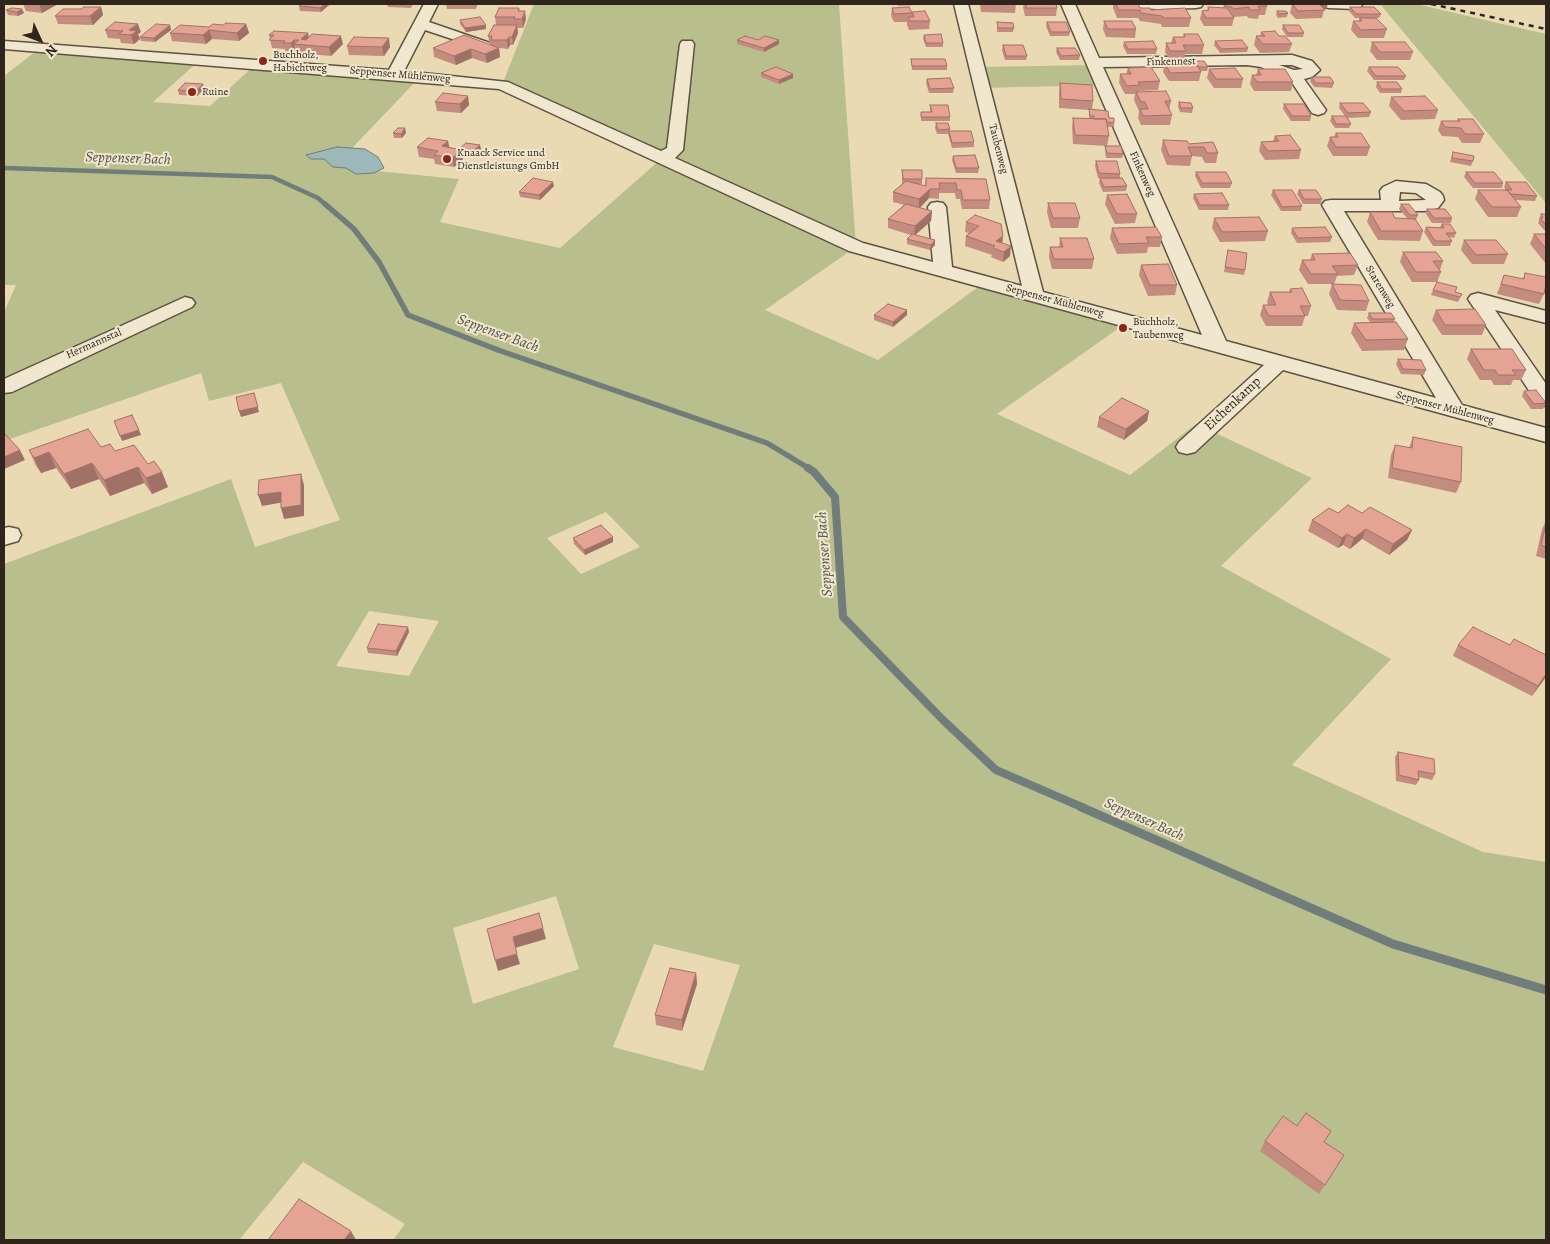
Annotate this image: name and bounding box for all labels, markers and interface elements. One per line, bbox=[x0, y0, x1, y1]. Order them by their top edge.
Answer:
north arrow bbox=[15, 15, 65, 65]
text: N bbox=[41, 40, 62, 61]
place label: Buchholz, Habichtweg bbox=[273, 48, 327, 74]
marker: Buchholz, Habichtweg bbox=[257, 55, 269, 67]
street label: Finkennest bbox=[1146, 55, 1196, 69]
street label: Seppenser Mühlenweg bbox=[349, 64, 451, 86]
place label: Ruine bbox=[202, 85, 228, 99]
marker: Ruine bbox=[186, 86, 198, 98]
street label: Taubenweg bbox=[985, 123, 1011, 175]
place label: Knaack Service und Dienstleistungs GmbH bbox=[457, 146, 560, 172]
water label: Seppenser Bach bbox=[85, 149, 171, 169]
street label: Finkenweg bbox=[1126, 149, 1158, 199]
marker: Knaack Service und Dienstleistungs GmbH bbox=[441, 153, 453, 165]
street label: Starenweg bbox=[1362, 263, 1398, 311]
street label: Seppenser Mühlenweg bbox=[1004, 282, 1106, 320]
water label: Seppenser Bach bbox=[455, 311, 541, 357]
place label: Buchholz, Taubenweg bbox=[1133, 315, 1184, 341]
marker: Buchholz, Taubenweg bbox=[1117, 322, 1129, 334]
street label: Hermannstal bbox=[64, 326, 124, 362]
street label: Eichenkamp bbox=[1201, 374, 1265, 434]
street label: Seppenser Mühlenweg bbox=[1394, 389, 1496, 427]
water label: Seppenser Bach bbox=[813, 511, 837, 597]
water label: Seppenser Bach bbox=[1101, 794, 1187, 846]

